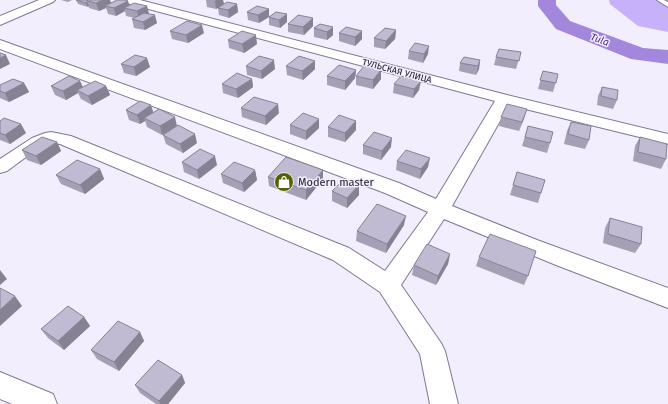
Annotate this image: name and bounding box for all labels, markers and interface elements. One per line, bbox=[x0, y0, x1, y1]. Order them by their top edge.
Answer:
water label: Tula bbox=[589, 31, 611, 49]
street label: ТУЛЬСКАЯ УЛИЦА bbox=[361, 57, 434, 85]
shop icon: Modern master bbox=[273, 171, 295, 193]
place label: Modern master bbox=[298, 176, 374, 189]

